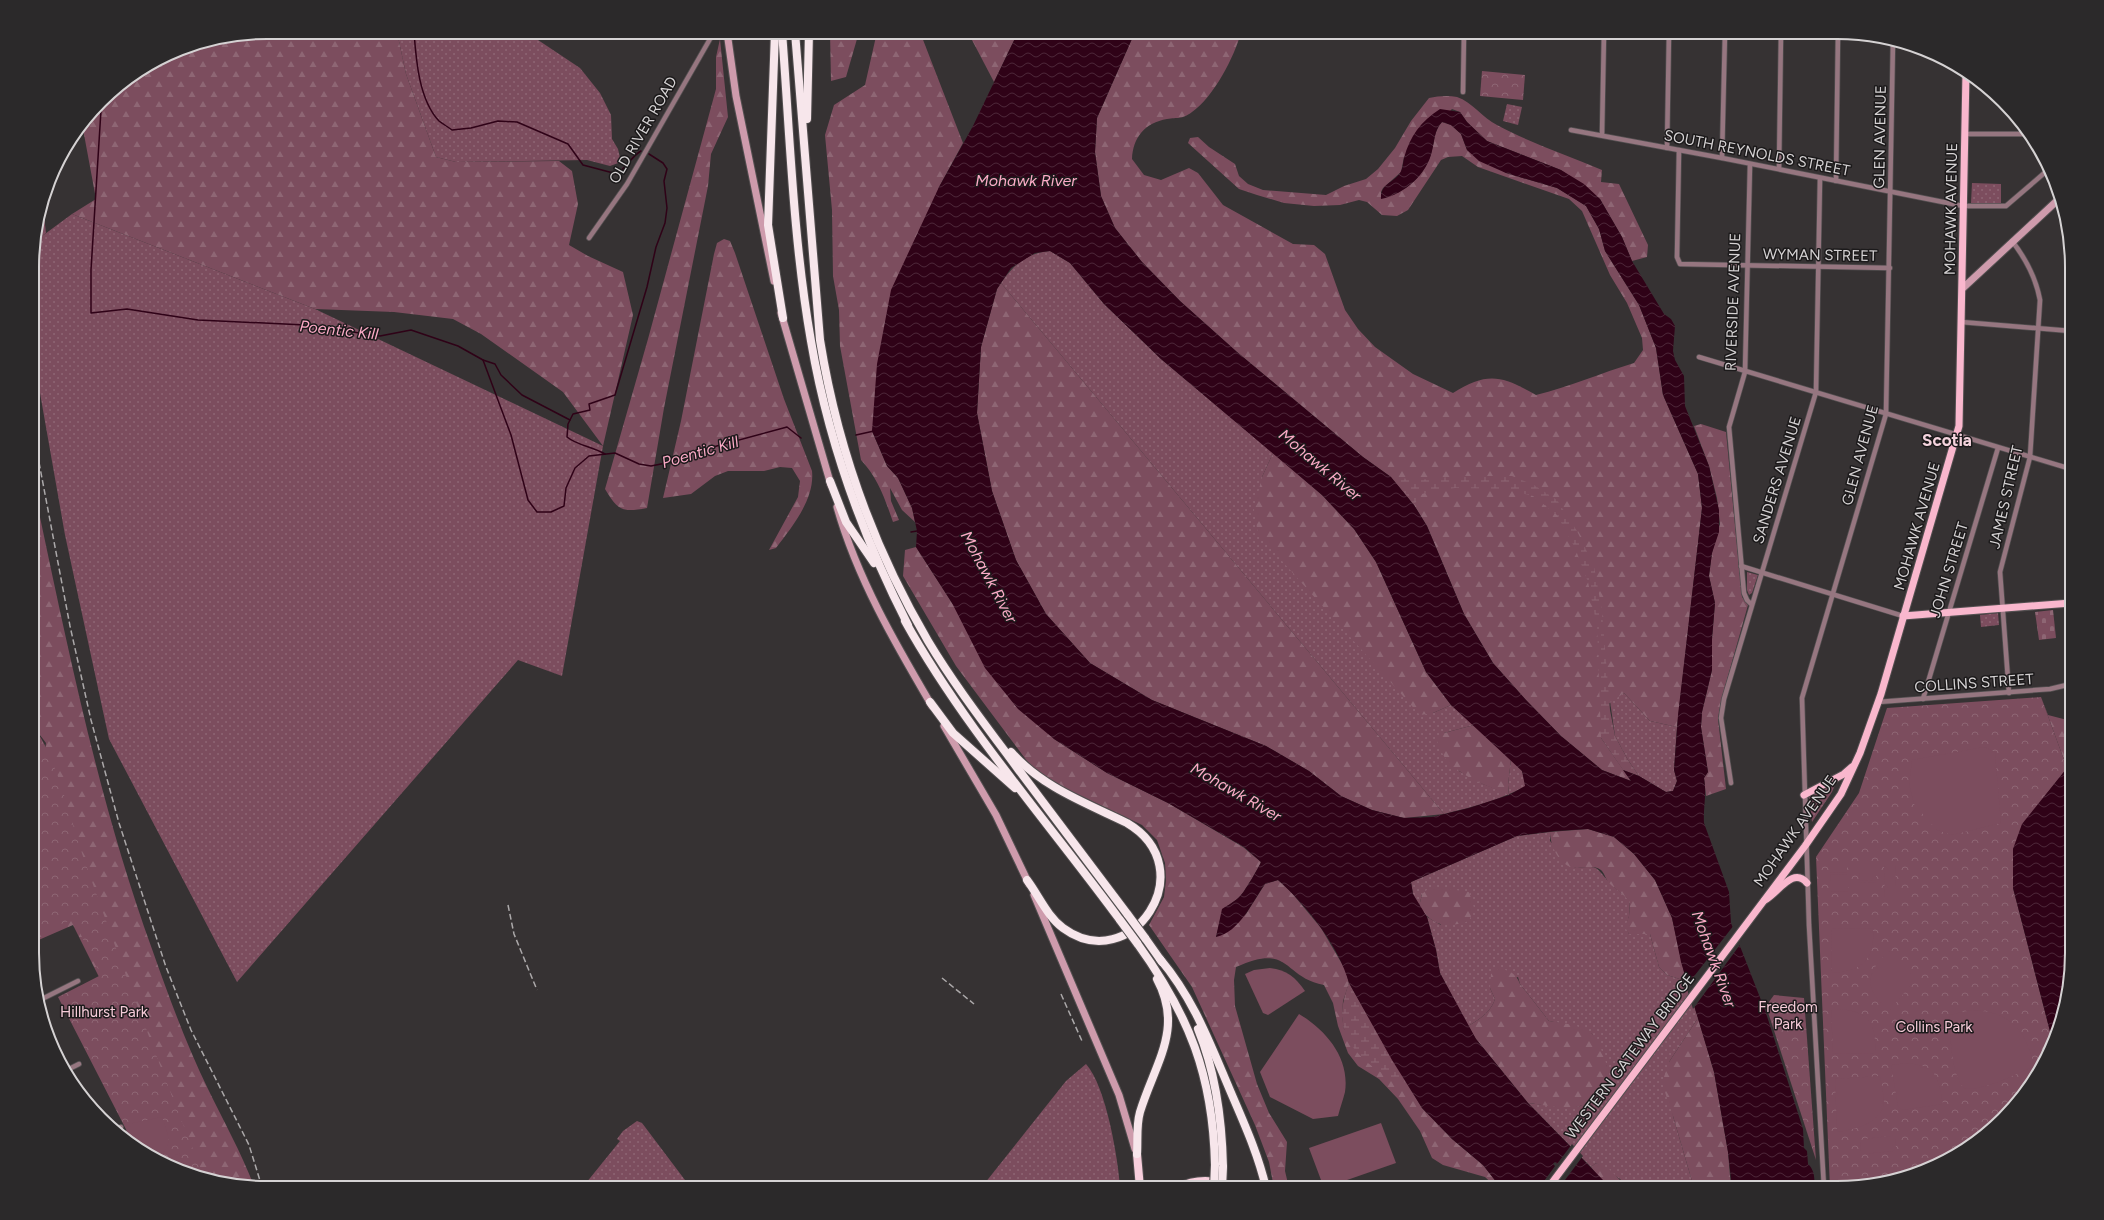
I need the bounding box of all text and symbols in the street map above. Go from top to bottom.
street label: OLD RIVER ROAD [605,73,681,187]
street label: GLEN AVENUE [1870,85,1890,189]
street label: SOUTH REYNOLDS STREET [1662,126,1852,180]
street label: MOHAWK AVENUE [1941,143,1961,275]
water label: Mohawk River [975,171,1077,190]
street label: RIVERSIDE AVENUE [1722,233,1744,371]
street label: WYMAN STREET [1763,245,1878,265]
water label: Poentic Kill [299,316,380,344]
street label: GLEN AVENUE [1838,403,1882,507]
street label: SANDERS AVENUE [1749,414,1805,546]
water label: Mohawk River [1275,425,1365,505]
district label: Scotia [1922,430,1972,450]
water label: Poentic Kill [659,432,741,472]
street label: JAMES STREET [1985,443,2027,550]
street label: MOHAWK AVENUE [1890,460,1944,592]
street label: JOHN STREET [1926,519,1972,620]
water label: Mohawk River [957,528,1021,627]
street label: COLLINS STREET [1914,670,2035,696]
water label: Mohawk River [1187,758,1285,826]
street label: MOHAWK AVENUE [1750,772,1840,890]
water label: Mohawk River [1688,908,1740,1010]
street label: WESTERN GATEWAY BRIDGE [1562,970,1698,1142]
park label: Freedom Park [1758,998,1818,1033]
park label: Hillhurst Park [60,1003,149,1021]
park label: Collins Park [1895,1018,1973,1036]

